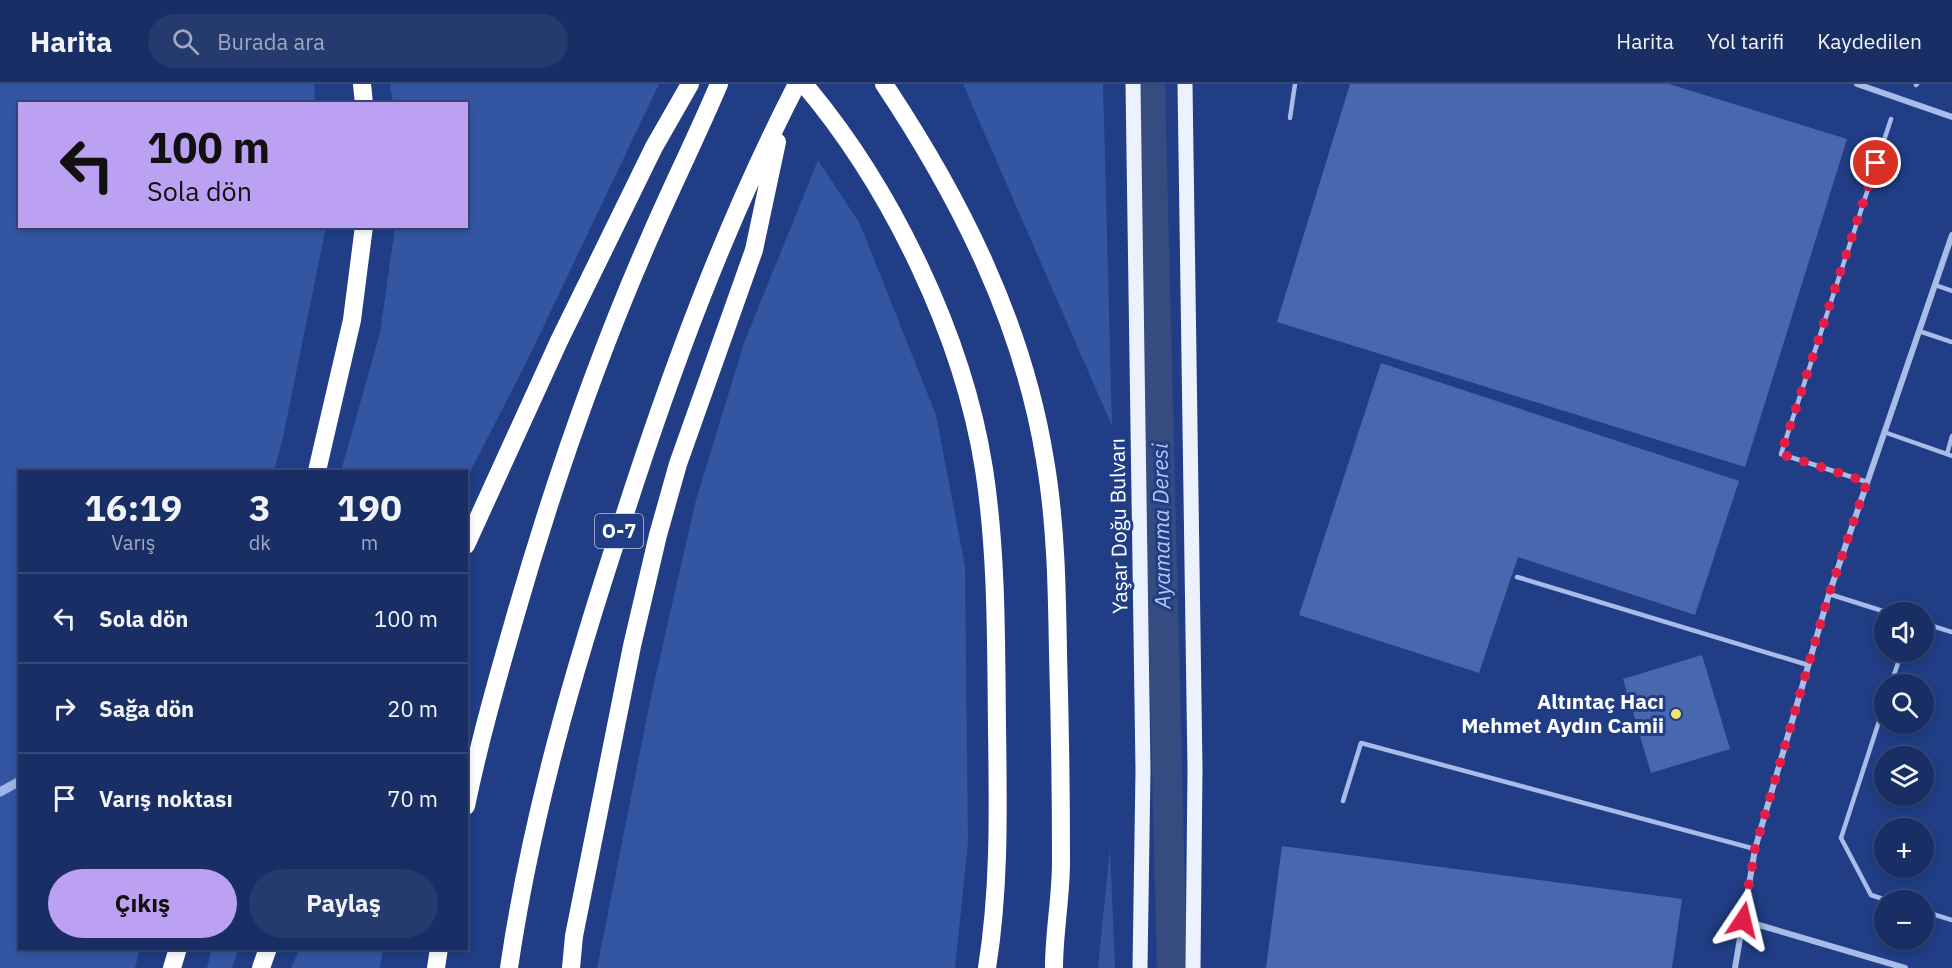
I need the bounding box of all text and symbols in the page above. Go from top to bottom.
search box [148,14,568,68]
text: Harita [30,23,112,60]
icon: search [169,25,202,58]
text: Burada ara [217,27,325,56]
text: Harita [1616,27,1674,55]
text: Yol tarifi [1707,27,1784,55]
text: Kaydedilen [1817,27,1922,55]
text: 100 m [147,120,270,175]
icon: left [48,126,126,204]
pin [1850,137,1901,188]
icon: arrive [1859,146,1892,179]
text: Sola dön [147,173,252,208]
street label: Yaşar Doğu Bulvarı [1102,438,1134,614]
water label: Ayamama Deresi [1145,443,1176,610]
text: 16:19 [84,484,182,531]
text: 3 [249,484,271,531]
text: 190 [337,484,402,531]
road number: O-7 [595,514,643,548]
text: Varış [111,529,156,556]
text: dk [249,529,271,556]
text: m [361,529,378,556]
icon: left [48,602,81,635]
map controls [1874,602,1934,950]
button: sound [1874,602,1934,662]
text: Sola dön [99,604,188,633]
text: 100 m [374,604,438,633]
button: search [1874,674,1934,734]
place label: Altıntaç Hacı Mehmet Aydın Camii [1461,687,1664,739]
icon: right [48,692,81,725]
text: Sağa dön [99,694,194,723]
text: 20 m [387,694,438,723]
marker: Altıntaç Hacı Mehmet Aydın Camii [1669,707,1683,721]
button: layers [1874,746,1934,806]
icon: arrive [48,782,81,815]
text: Varış noktası [99,784,233,813]
text: 70 m [387,784,438,813]
button: + [1874,818,1934,878]
button: Çıkış [48,869,237,938]
button: Paylaş [249,869,438,938]
position arrow [1711,888,1775,952]
button: − [1874,890,1934,950]

